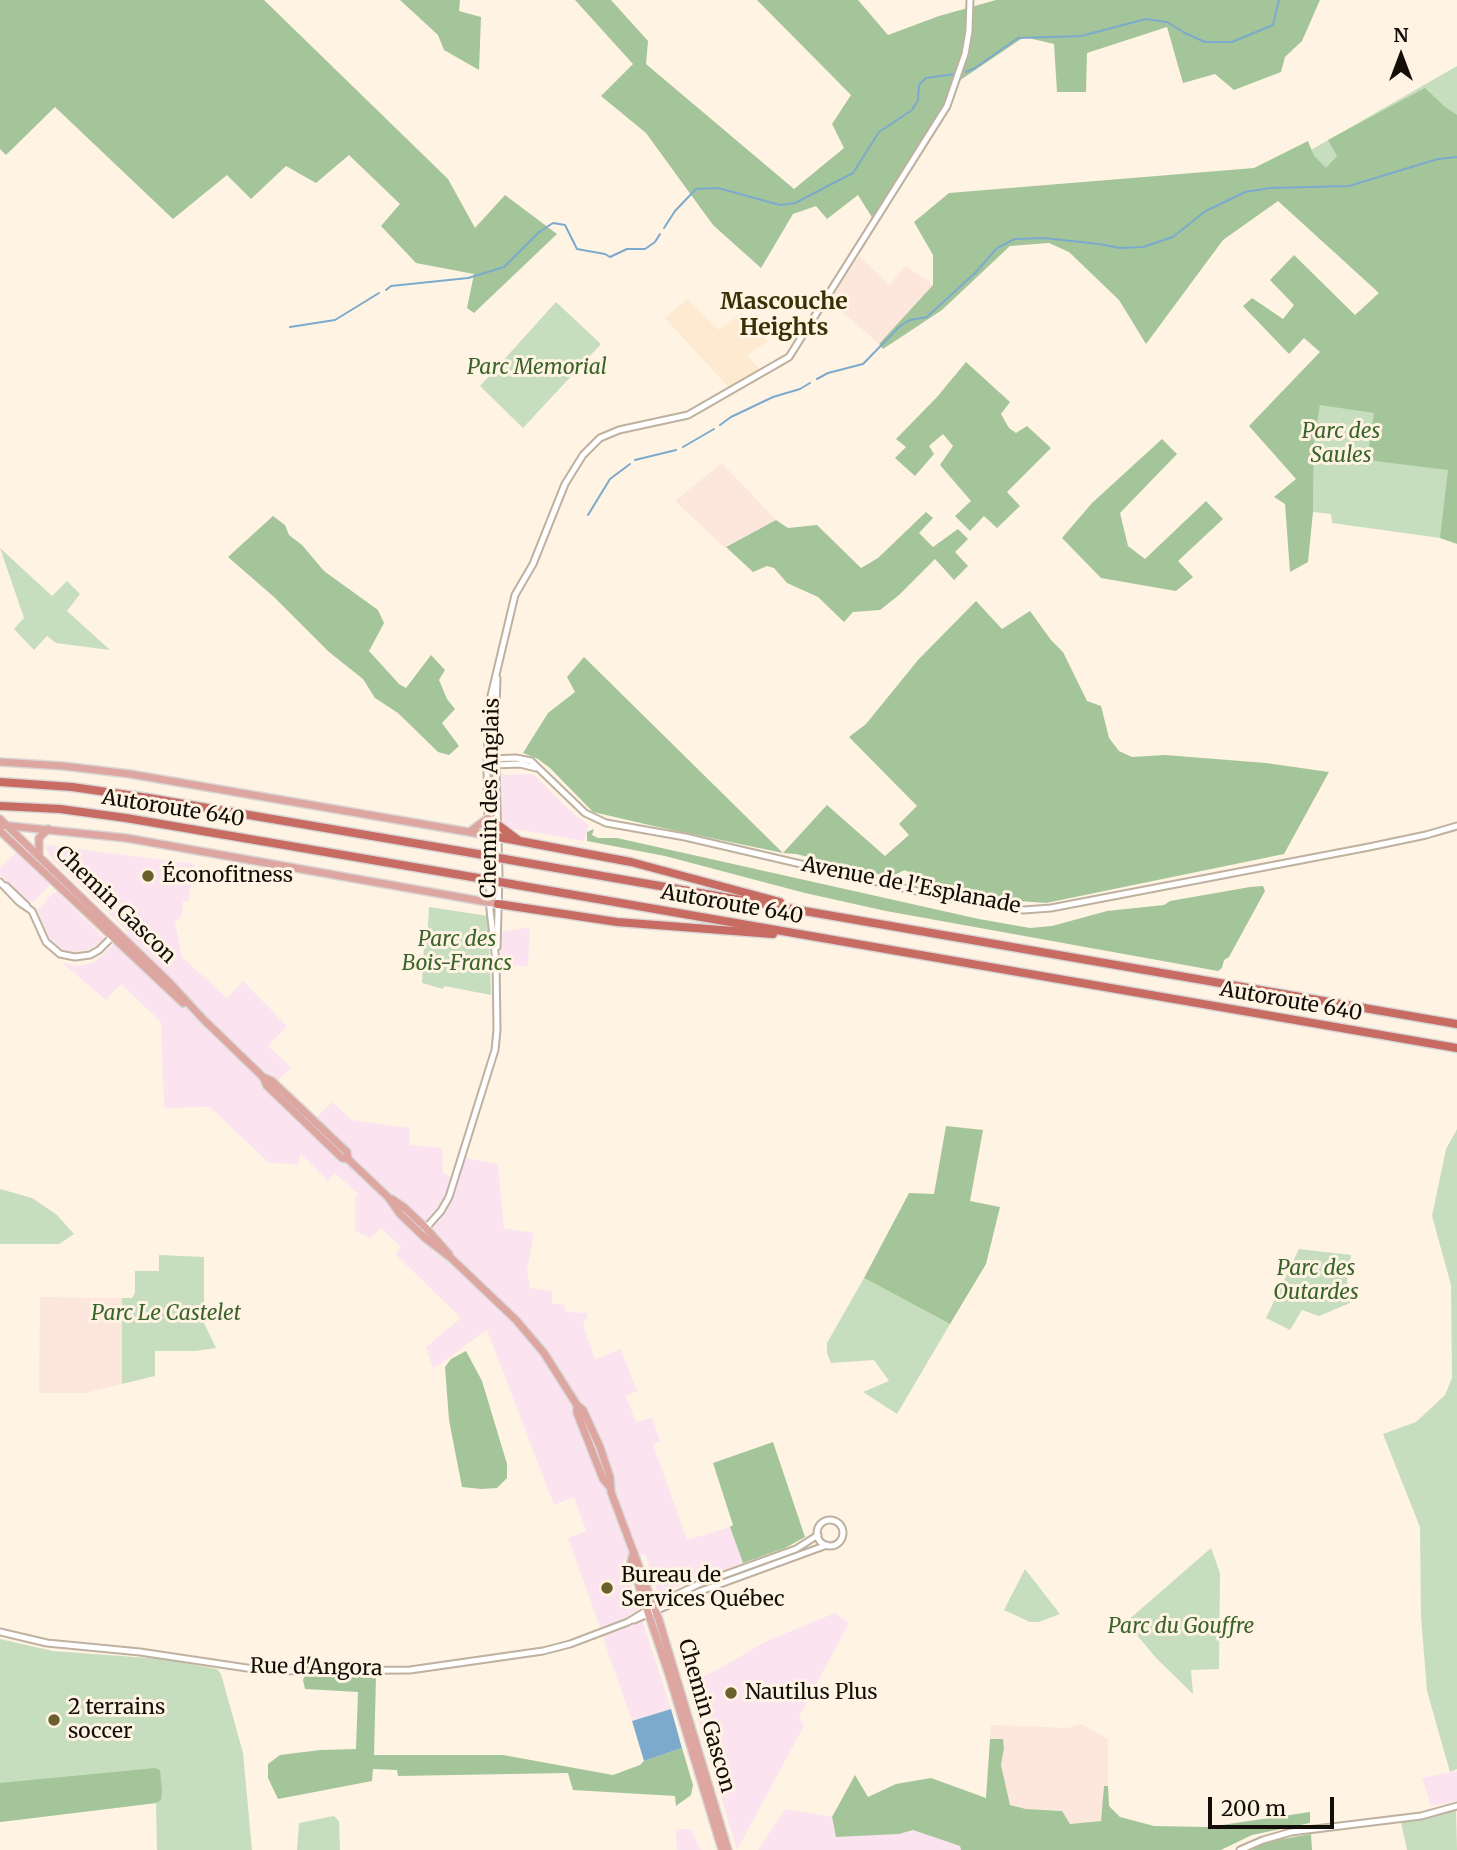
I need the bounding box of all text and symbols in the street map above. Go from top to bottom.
north arrow [1366,21,1436,91]
text: N [1393,23,1409,47]
district label: Mascouche Heights [720,288,848,342]
park label: Parc Memorial [467,355,607,381]
park label: Parc des Saules [1302,419,1380,469]
street label: Chemin des Anglais [477,698,505,898]
street label: Autoroute 640 [100,785,246,833]
street label: Chemin Gascon [49,841,181,969]
street label: Avenue de l'Esplanade [799,852,1023,920]
place label: Éconofitness [162,863,293,889]
marker: Éconofitness [140,868,156,884]
street label: Autoroute 640 [659,880,805,930]
park label: Parc des Bois-Francs [402,927,512,977]
street label: Autoroute 640 [1218,977,1364,1027]
park label: Parc des Outardes [1273,1256,1359,1306]
park label: Parc Le Castelet [91,1301,241,1327]
place label: Bureau de Services Québec [621,1563,785,1613]
marker: Bureau de Services Québec [599,1580,615,1596]
park label: Parc du Gouffre [1108,1614,1254,1640]
street label: Chemin Gascon [672,1636,740,1796]
street label: Rue d'Angora [250,1654,382,1682]
place label: Nautilus Plus [745,1680,878,1706]
marker: Nautilus Plus [723,1685,739,1701]
place label: 2 terrains soccer [68,1695,165,1745]
marker: 2 terrains soccer [46,1712,62,1728]
scale bar [1212,1784,1338,1828]
text: 200 m [1221,1795,1286,1822]

